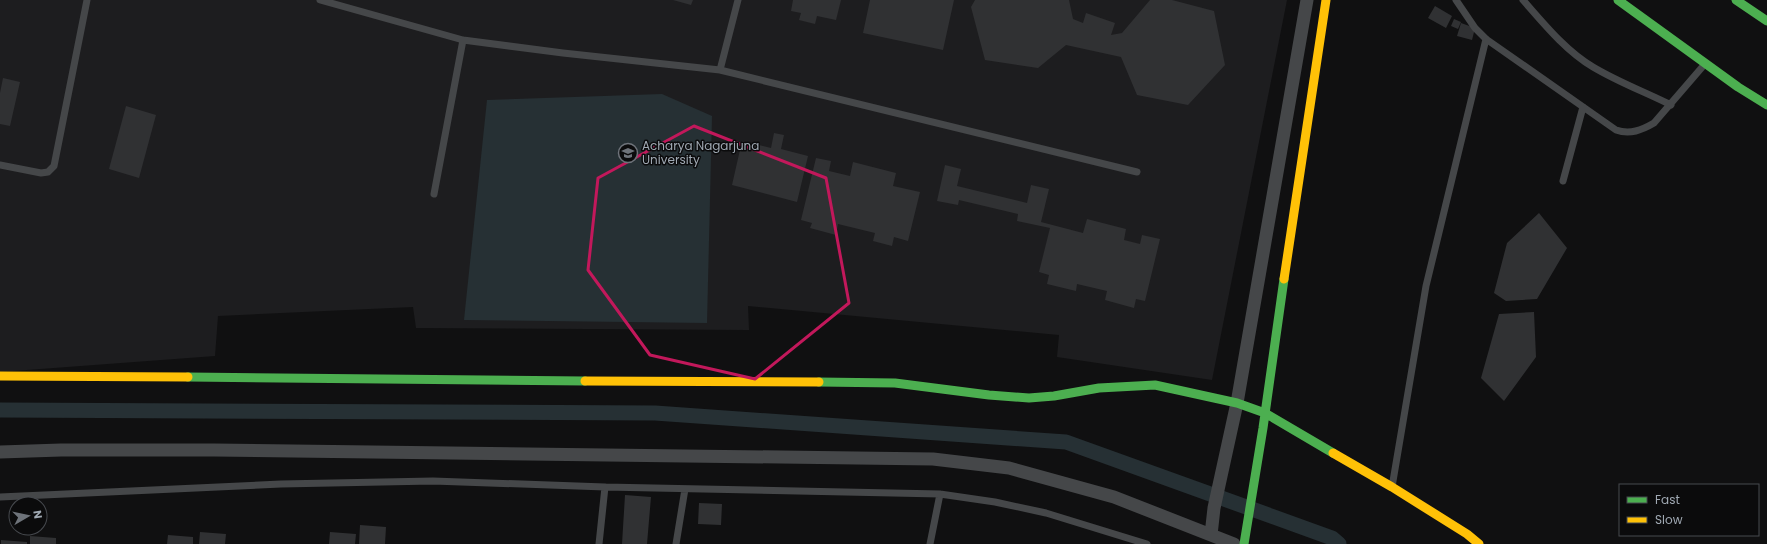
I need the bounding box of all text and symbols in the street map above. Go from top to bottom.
place label: Acharya Nagarjuna University [642,137,759,168]
school or university icon: Acharya Nagarjuna University [617,142,639,164]
legend [1619,484,1759,536]
text: Fast [1655,491,1680,508]
north arrow [8,496,48,536]
text: N [29,509,46,520]
text: Slow [1655,511,1683,528]

